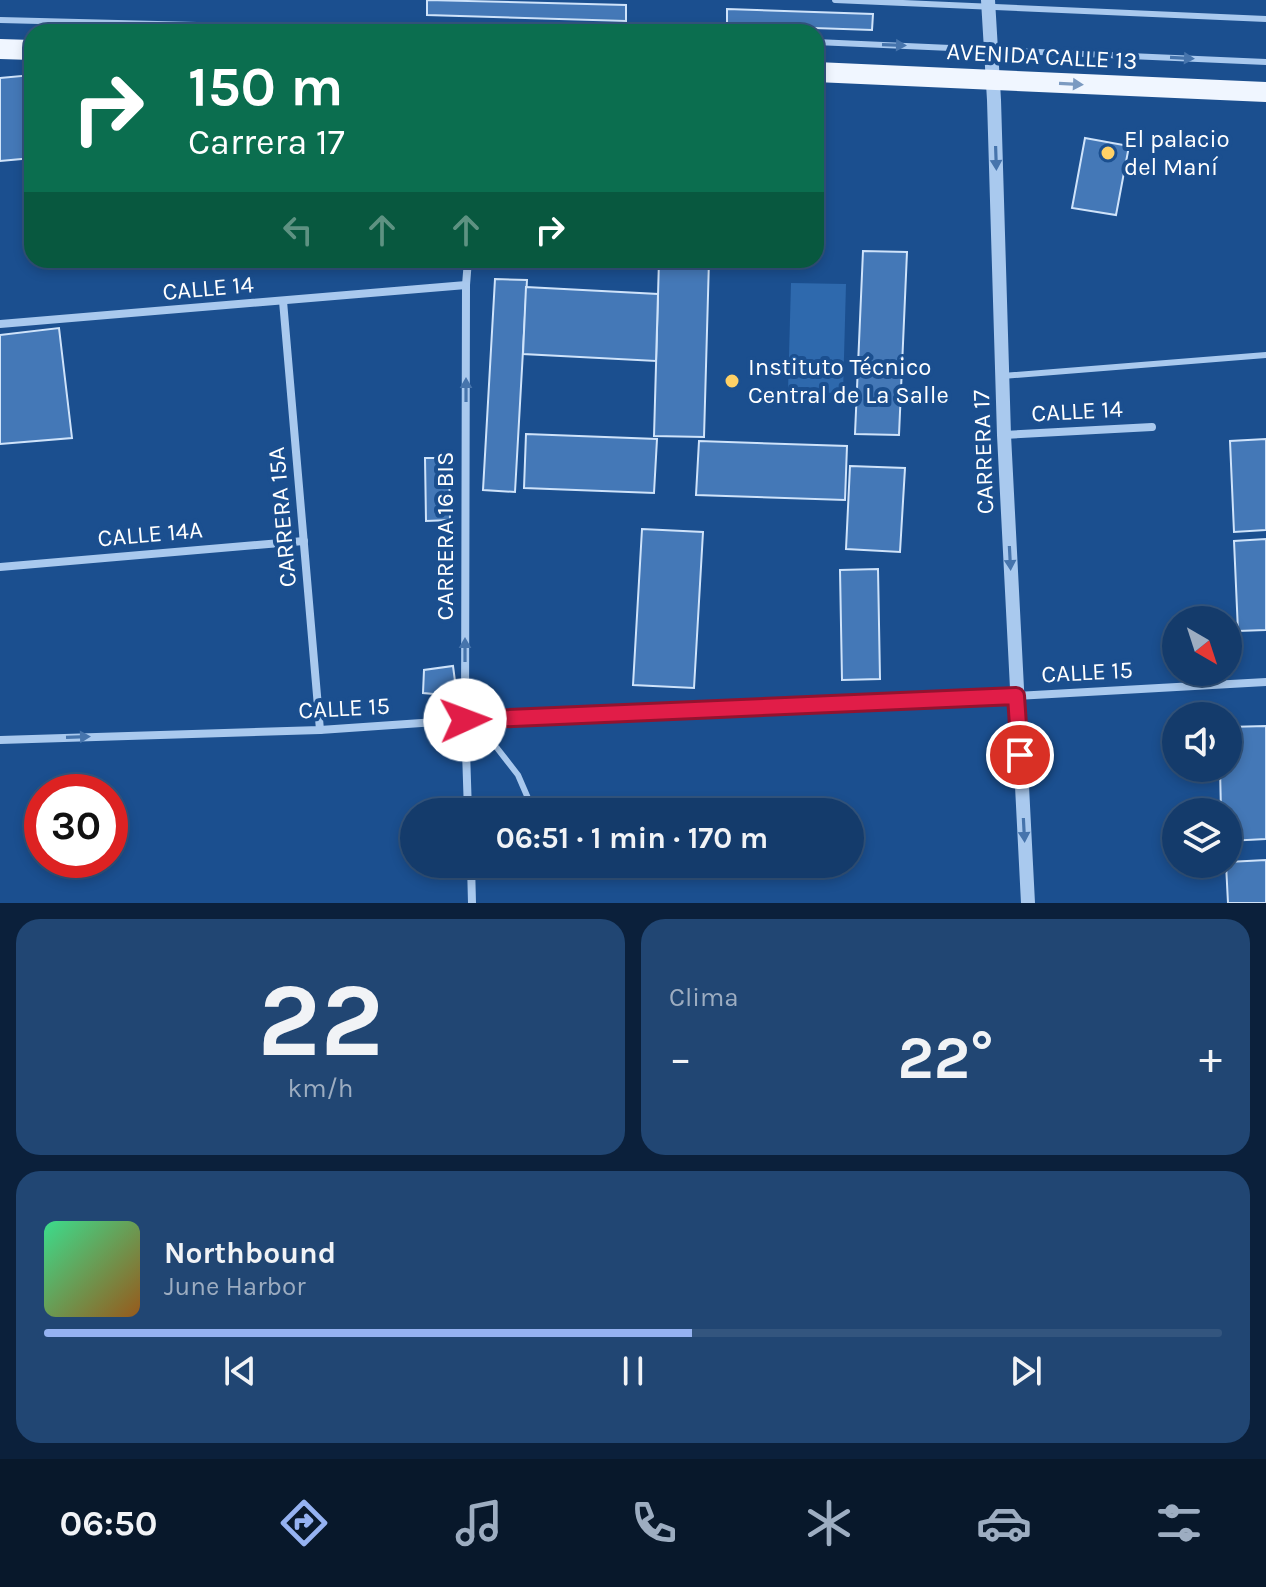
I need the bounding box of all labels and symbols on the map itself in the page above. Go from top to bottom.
street label: AVENIDA CALLE 13 [946,37,1138,75]
one-way arrow [882,39,907,52]
one-way arrow [1170,51,1195,64]
one-way arrow [1059,77,1084,90]
place label: El palacio del Maní [1124,125,1230,181]
marker: El palacio del Maní [1099,144,1117,162]
one-way arrow [989,146,1002,171]
street label: CALLE 14 [161,270,255,306]
place label: Instituto Técnico Central de La Salle [748,353,949,409]
marker: Instituto Técnico Central de La Salle [723,372,741,390]
one-way arrow [460,377,472,402]
street label: CARRERA 17 [967,389,999,515]
street label: CALLE 14 [1031,395,1123,427]
street label: CARRERA 15A [262,445,302,588]
street label: CARRERA 16 BIS [431,451,459,621]
street label: CALLE 14A [96,515,204,553]
one-way arrow [1003,546,1016,571]
north arrow [1162,606,1242,686]
one-way arrow [459,637,471,662]
street label: CALLE 15 [1041,656,1133,688]
position arrow [423,678,507,762]
street label: CALLE 15 [298,692,390,724]
pin [986,721,1054,789]
one-way arrow [66,731,91,744]
speed limit sign: 30 [24,774,128,878]
one-way arrow [1018,818,1031,843]

